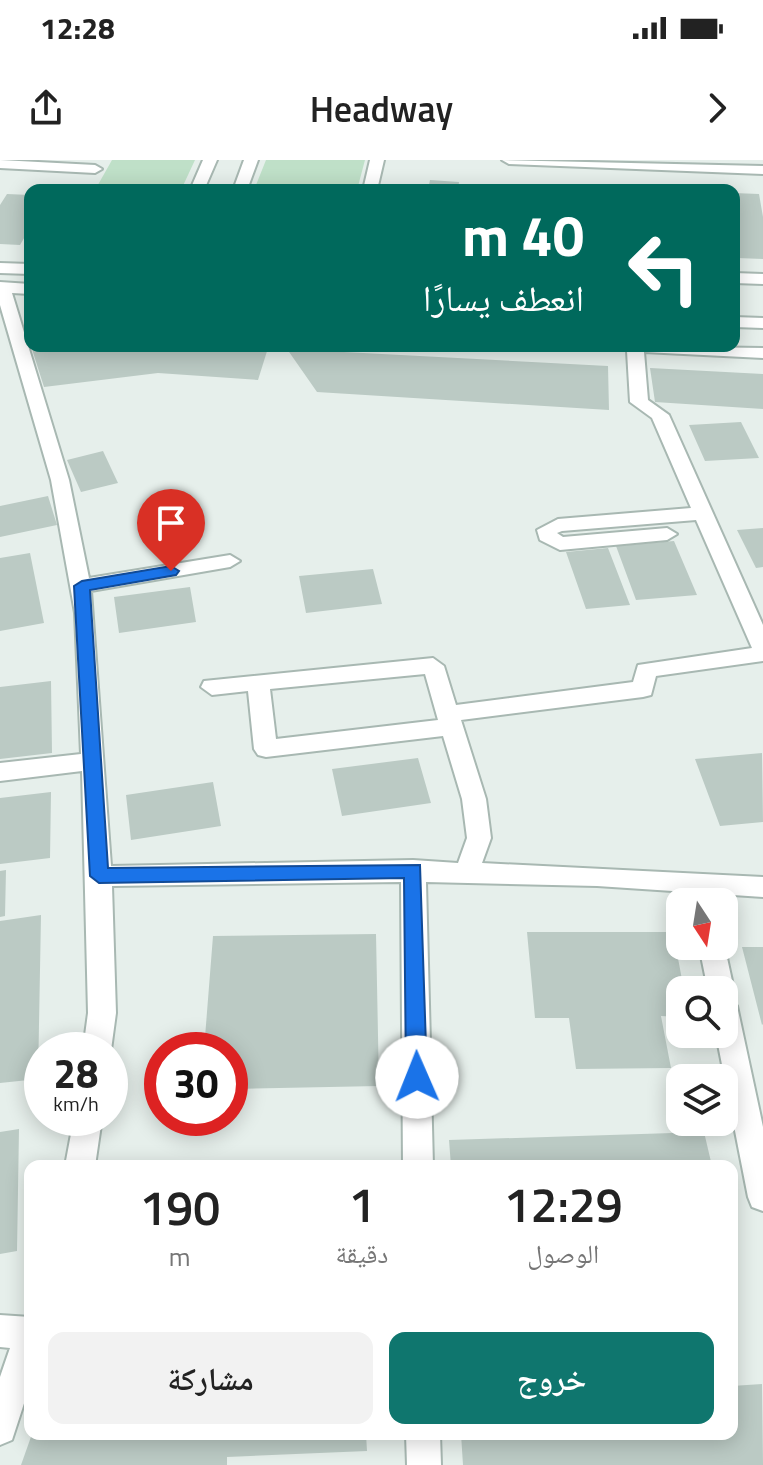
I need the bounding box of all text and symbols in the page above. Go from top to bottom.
text: 12:28 [40,5,115,51]
text: Headway [310,81,453,136]
icon: share [24,86,68,130]
icon: forward [695,86,739,130]
text: 40 m [462,193,584,278]
icon: left [612,216,716,320]
text: انعطف يسارًا [423,270,584,325]
pin [137,489,205,571]
icon: arrive [149,501,193,545]
north arrow [666,888,738,960]
map controls [666,888,738,1136]
button: search [666,976,738,1048]
speed limit sign: 30 [144,1032,248,1136]
position arrow [375,1035,459,1119]
text: 28 [54,1043,98,1104]
button: layers [666,1064,738,1136]
text: km/h [53,1088,99,1119]
text: 1 [348,1168,375,1241]
text: 12:29 [504,1168,623,1241]
text: 190 [139,1171,220,1244]
text: دقيقة [335,1234,388,1273]
text: الوصول [527,1234,599,1273]
text: m [169,1237,191,1276]
button: مشاركة [48,1332,373,1424]
button: خروج [389,1332,714,1424]

